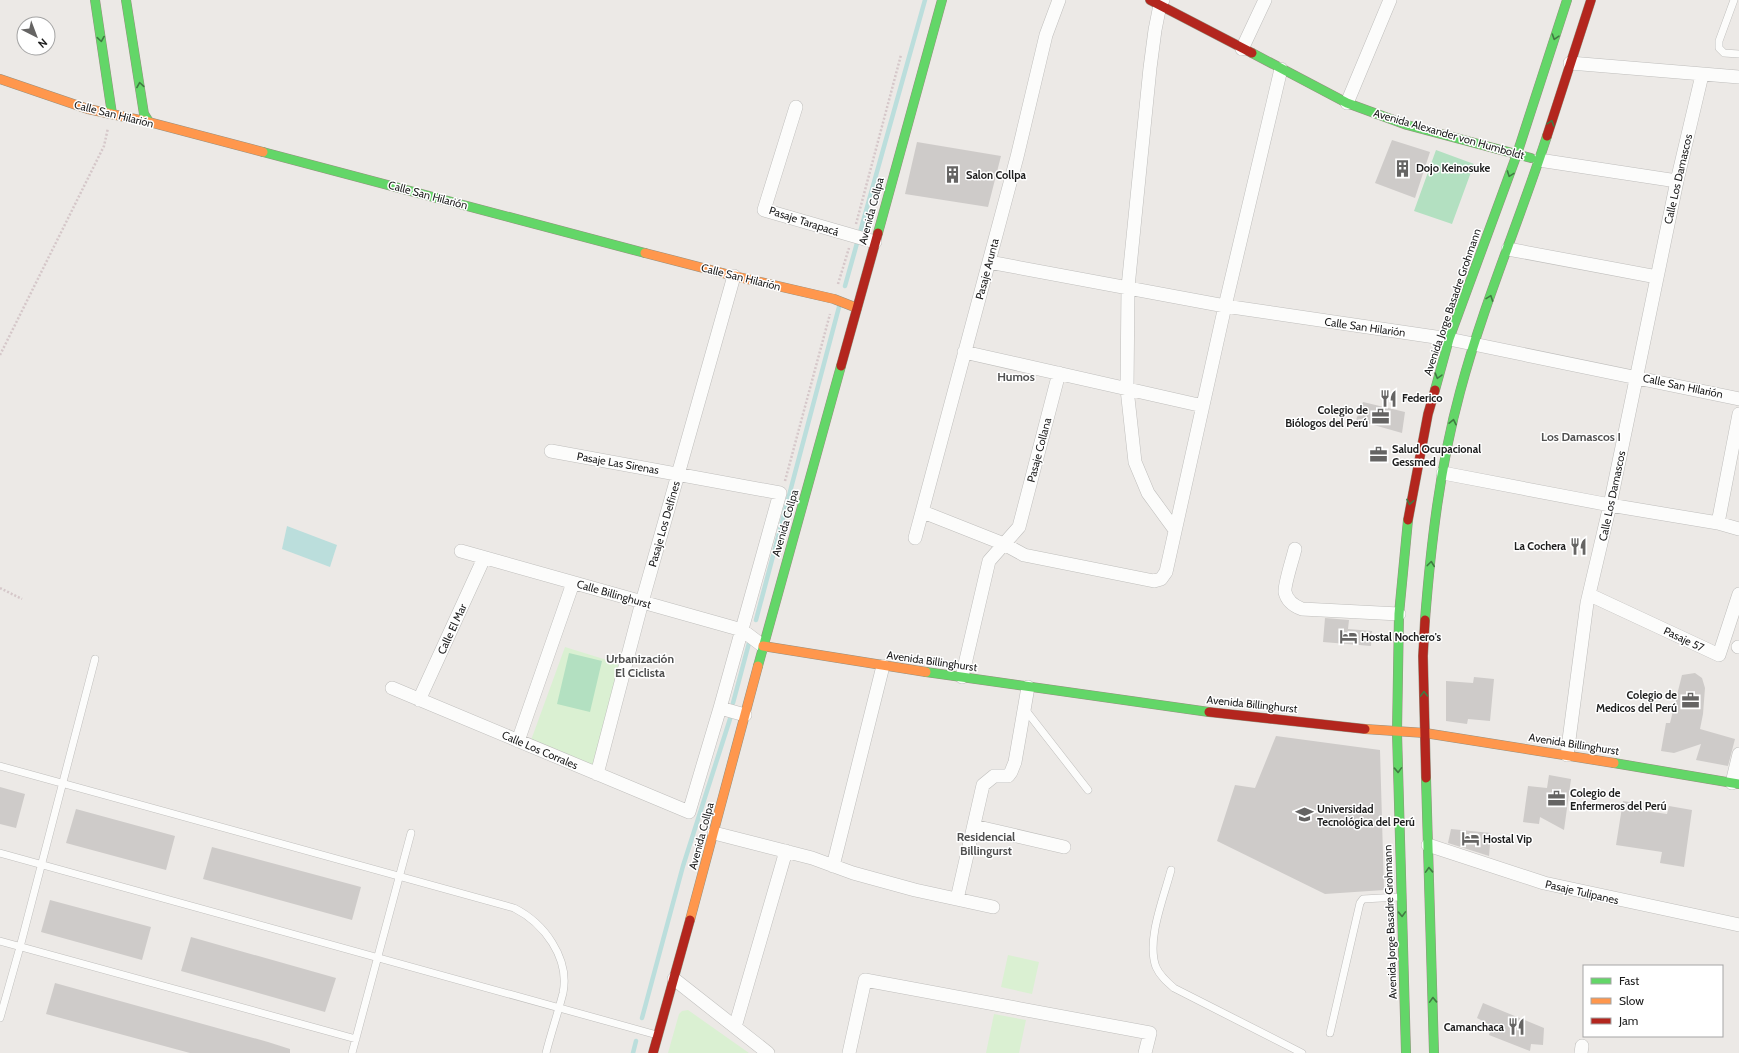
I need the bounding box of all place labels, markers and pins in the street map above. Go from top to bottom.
building icon: Dojo Keinosuke [1393,158,1413,178]
place label: Dojo Keinosuke [1416,161,1490,175]
building icon: Salon Collpa [943,165,963,185]
place label: Salon Collpa [966,168,1026,182]
restaurant icon: Federico [1379,388,1399,408]
place label: Federico [1402,391,1443,405]
place label: Colegio de Biólogos del Perú [1285,403,1368,430]
office icon: Colegio de Biólogos del Perú [1371,406,1391,426]
place label: Salud Ocupacional Gessmed [1392,442,1481,469]
office icon: Salud Ocupacional Gessmed [1369,445,1389,465]
restaurant icon: La Cochera [1569,536,1589,556]
place label: La Cochera [1514,539,1567,553]
hotel icon: Hostal Nochero's [1338,627,1358,647]
place label: Hostal Nochero's [1361,630,1442,644]
place label: Colegio de Medicos del Perú [1596,688,1677,715]
office icon: Colegio de Medicos del Perú [1680,691,1700,711]
place label: Colegio de Enfermeros del Perú [1570,786,1666,813]
office icon: Colegio de Enfermeros del Perú [1547,789,1567,809]
place label: Universidad Tecnológica del Perú [1317,802,1415,829]
school or university icon: Universidad Tecnológica del Perú [1294,805,1314,825]
hotel icon: Hostal Vip [1460,829,1480,849]
place label: Hostal Vip [1483,832,1532,846]
restaurant icon: Camanchaca [1507,1017,1527,1037]
place label: Camanchaca [1444,1020,1505,1034]

